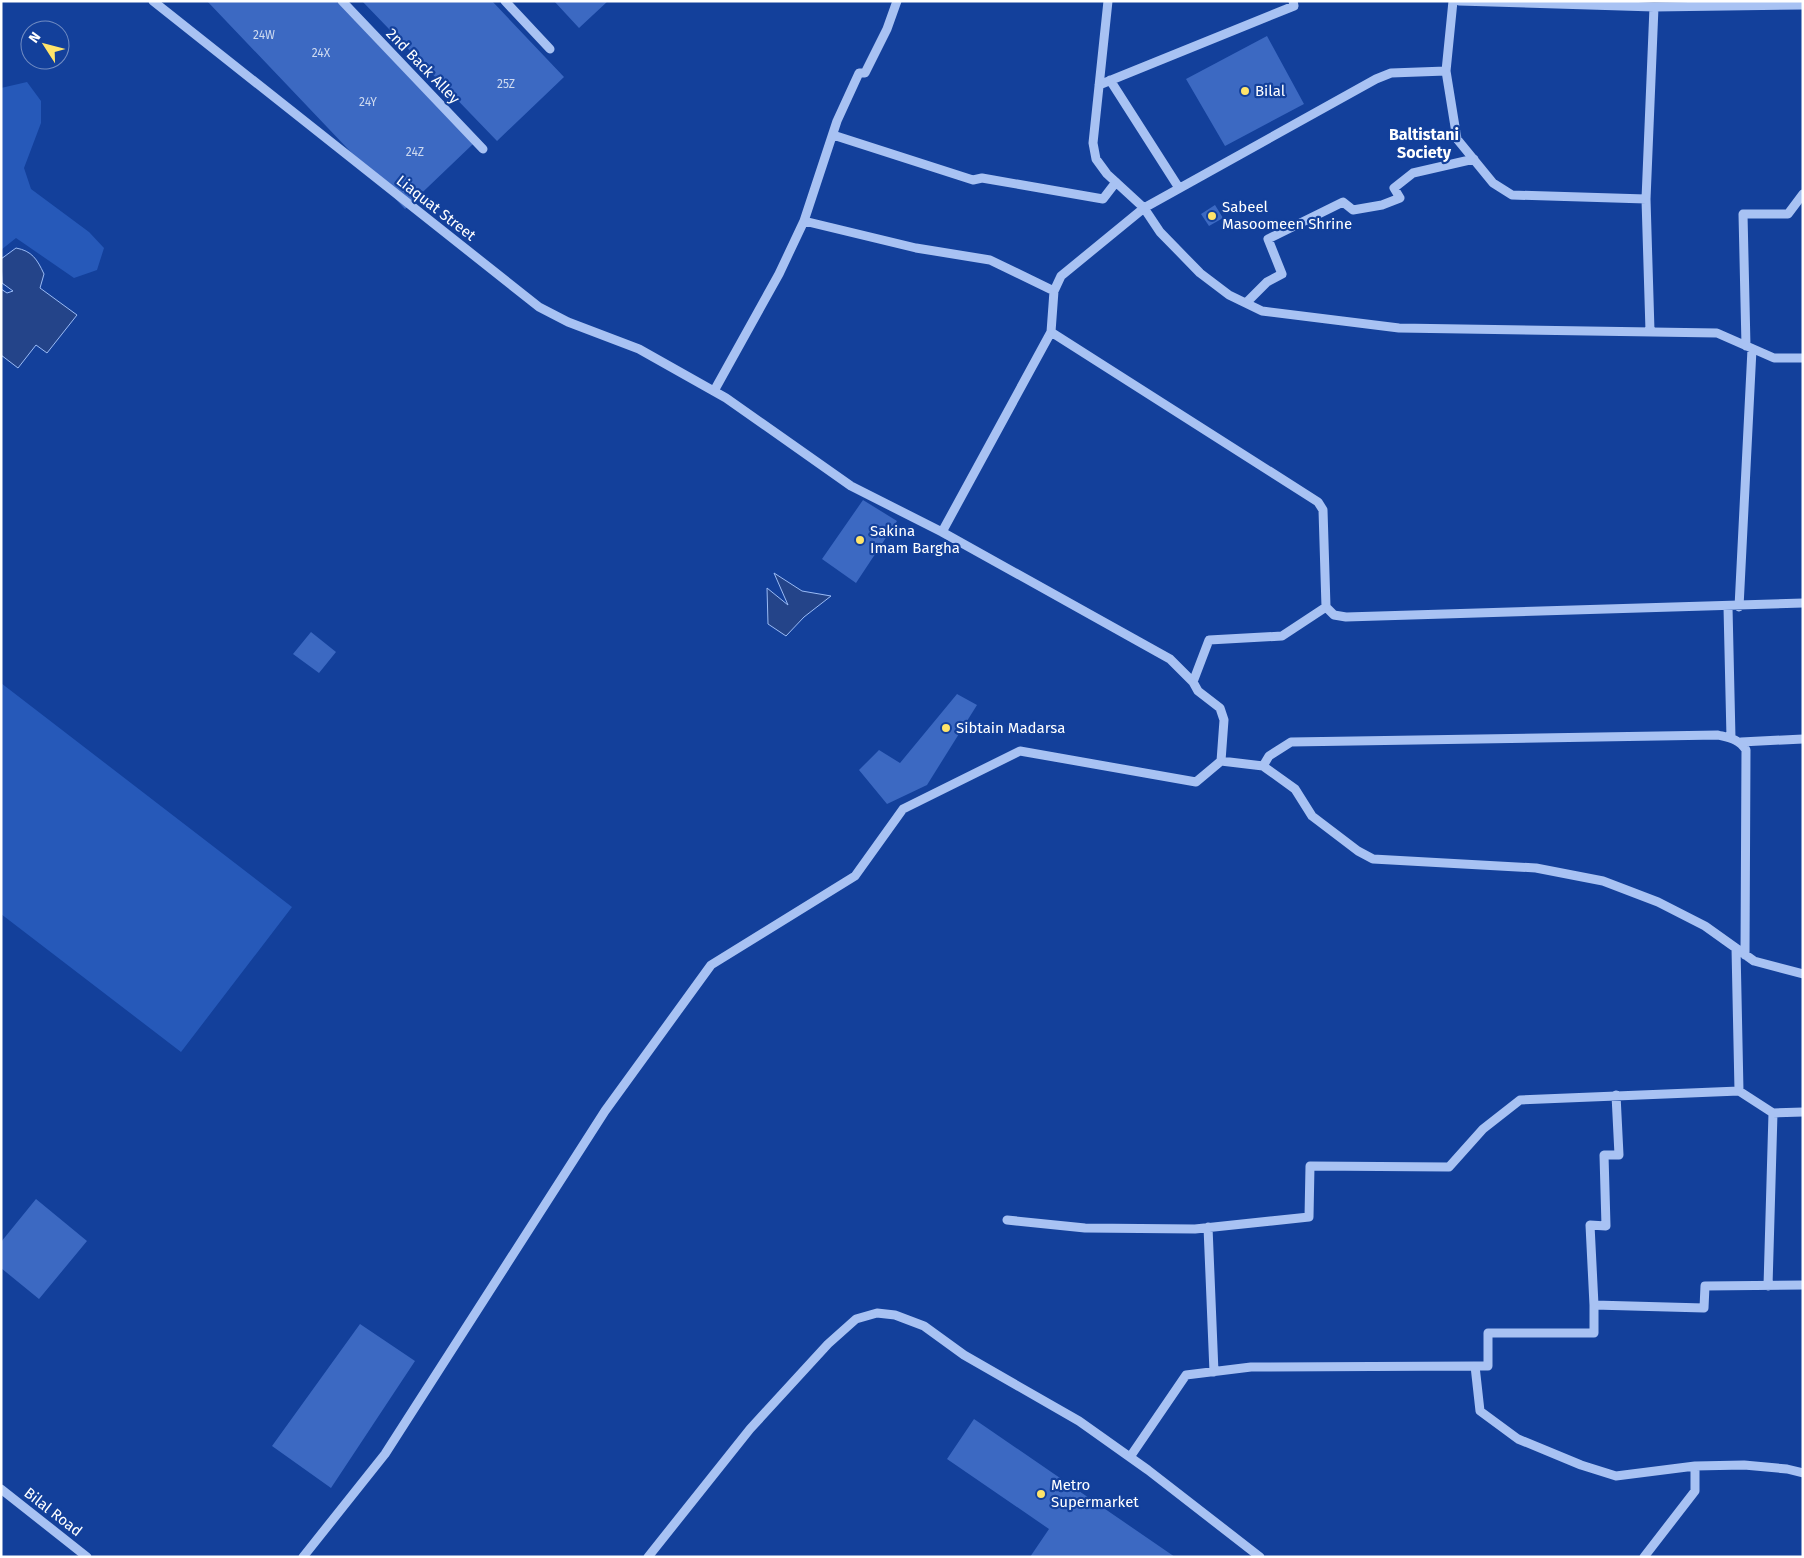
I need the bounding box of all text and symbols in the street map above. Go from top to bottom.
north arrow [20,20,70,70]
street label: 2nd Back Alley [382,24,464,108]
house number: 24W [253,28,275,42]
text: N [25,29,44,46]
house number: 24X [312,46,331,60]
house number: 25Z [497,77,515,91]
place label: Bilal [1255,82,1286,100]
marker: Bilal [1239,85,1251,97]
house number: 24Y [359,95,377,109]
district label: Baltistani Society [1389,125,1459,162]
house number: 24Z [406,145,424,159]
street label: Liaquat Street [393,171,480,245]
place label: Sabeel Masoomeen Shrine [1222,198,1352,233]
marker: Sabeel Masoomeen Shrine [1206,210,1218,222]
place label: Sakina Imam Bargha [870,522,960,557]
marker: Sakina Imam Bargha [854,534,866,546]
place label: Sibtain Madarsa [956,719,1065,737]
marker: Sibtain Madarsa [940,722,952,734]
place label: Metro Supermarket [1051,1476,1139,1511]
street label: Bilal Road [20,1484,86,1540]
marker: Metro Supermarket [1035,1488,1047,1500]

